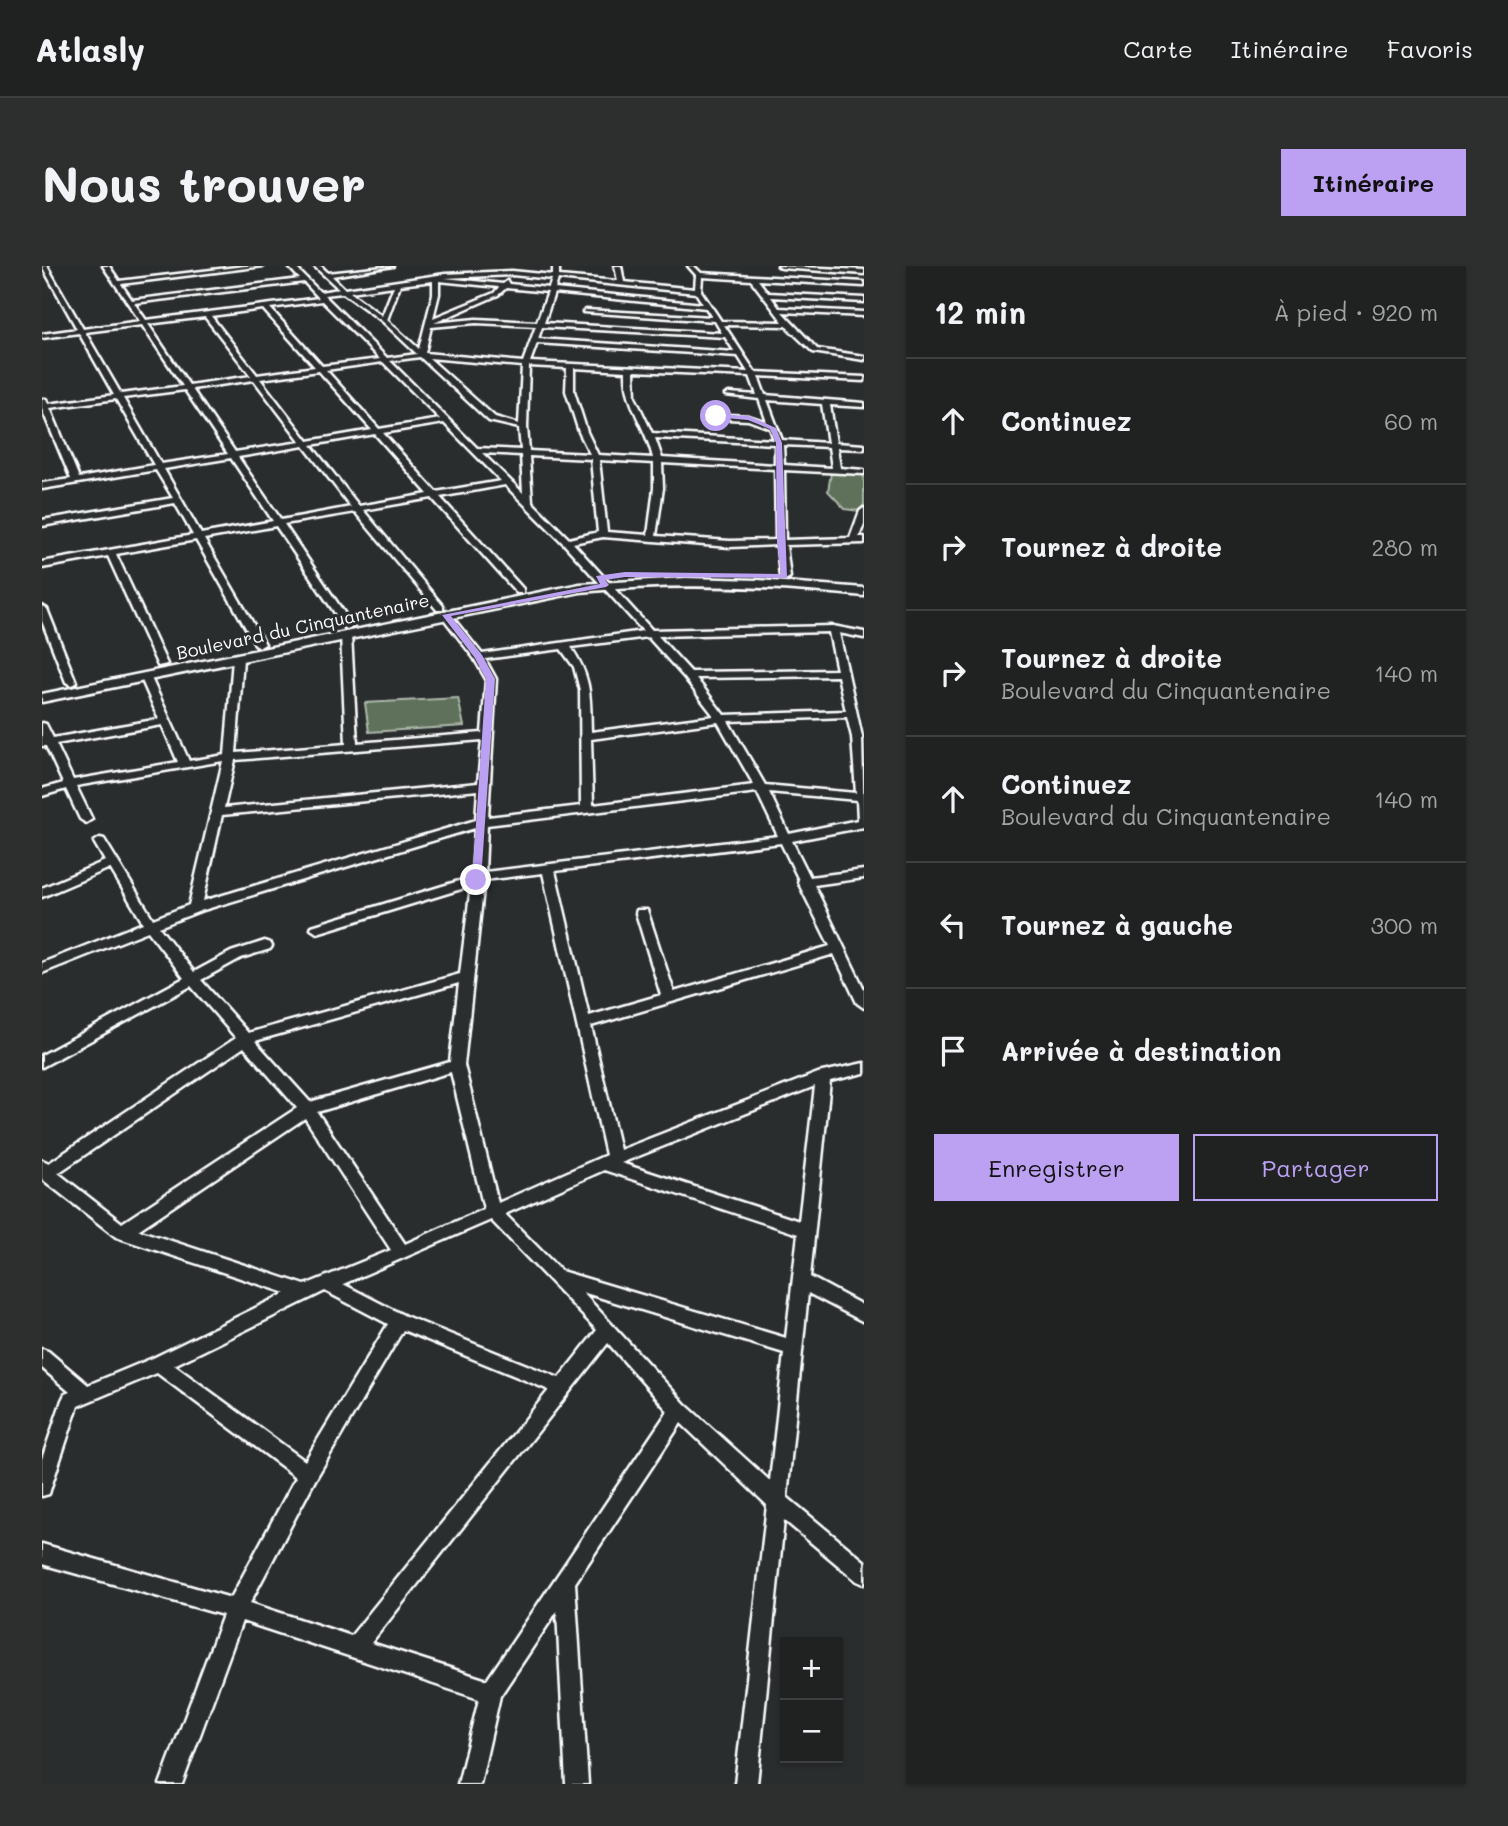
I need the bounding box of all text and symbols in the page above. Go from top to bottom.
text: Atlasly [35,27,145,70]
text: Carte [1123,33,1193,64]
text: Itinéraire [1231,33,1349,64]
text: Favoris [1387,33,1473,64]
button: Itinéraire [1281,149,1466,216]
text: Nous trouver [42,151,366,214]
text: 12 min [934,292,1026,332]
text: À pied · 920 m [1274,297,1438,327]
route start [700,400,731,431]
icon: ahead [934,402,972,440]
text: Continuez [1001,404,1131,438]
text: 60 m [1384,406,1438,436]
icon: right [934,528,972,566]
text: Tournez à droite [1001,530,1222,564]
text: 280 m [1371,532,1438,562]
street label: Boulevard du Cinquantenaire [174,587,432,665]
text: Tournez à droite [1001,641,1222,675]
icon: right [934,654,972,692]
text: 140 m [1374,658,1438,688]
text: Boulevard du Cinquantenaire [1001,675,1331,705]
text: Continuez [1001,767,1131,801]
icon: ahead [934,780,972,818]
text: 140 m [1374,784,1438,814]
text: Boulevard du Cinquantenaire [1001,801,1331,831]
route end [460,864,491,895]
icon: left [934,906,972,944]
text: Tournez à gauche [1001,908,1233,942]
text: 300 m [1370,910,1438,940]
icon: arrive [934,1032,972,1070]
text: Arrivée à destination [1001,1034,1281,1068]
button: Enregistrer [934,1134,1179,1201]
button: Partager [1193,1134,1438,1201]
map controls [780,1637,843,1763]
button: + [780,1637,843,1700]
button: − [780,1700,843,1763]

